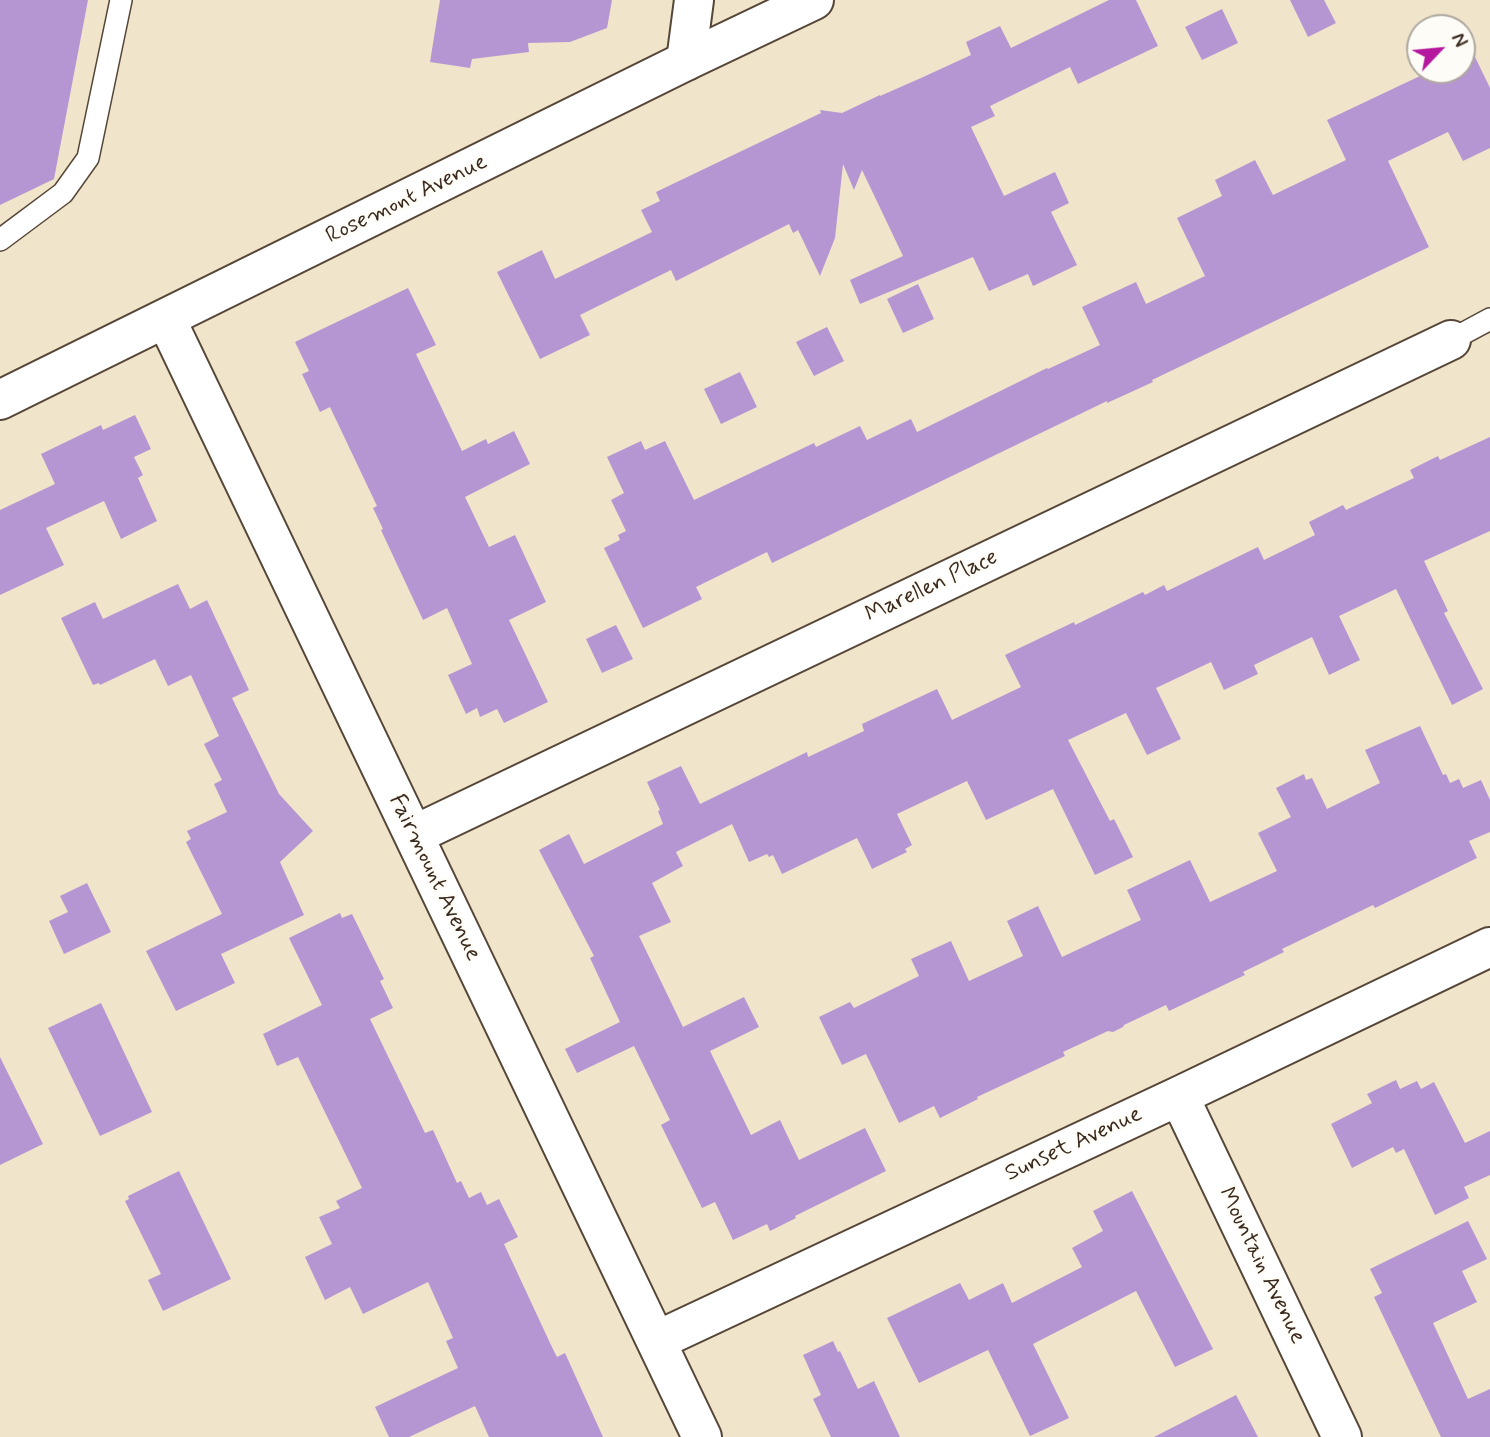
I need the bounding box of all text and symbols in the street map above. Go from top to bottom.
north arrow [1406,14,1476,84]
text: N [1445,29,1473,52]
street label: Rosemont Avenue [322,149,492,251]
street label: Marellen Place [861,544,1003,630]
street label: Fairmount Avenue [382,790,486,966]
street label: Sunset Avenue [1001,1101,1147,1189]
street label: Mountain Avenue [1211,1183,1311,1349]

